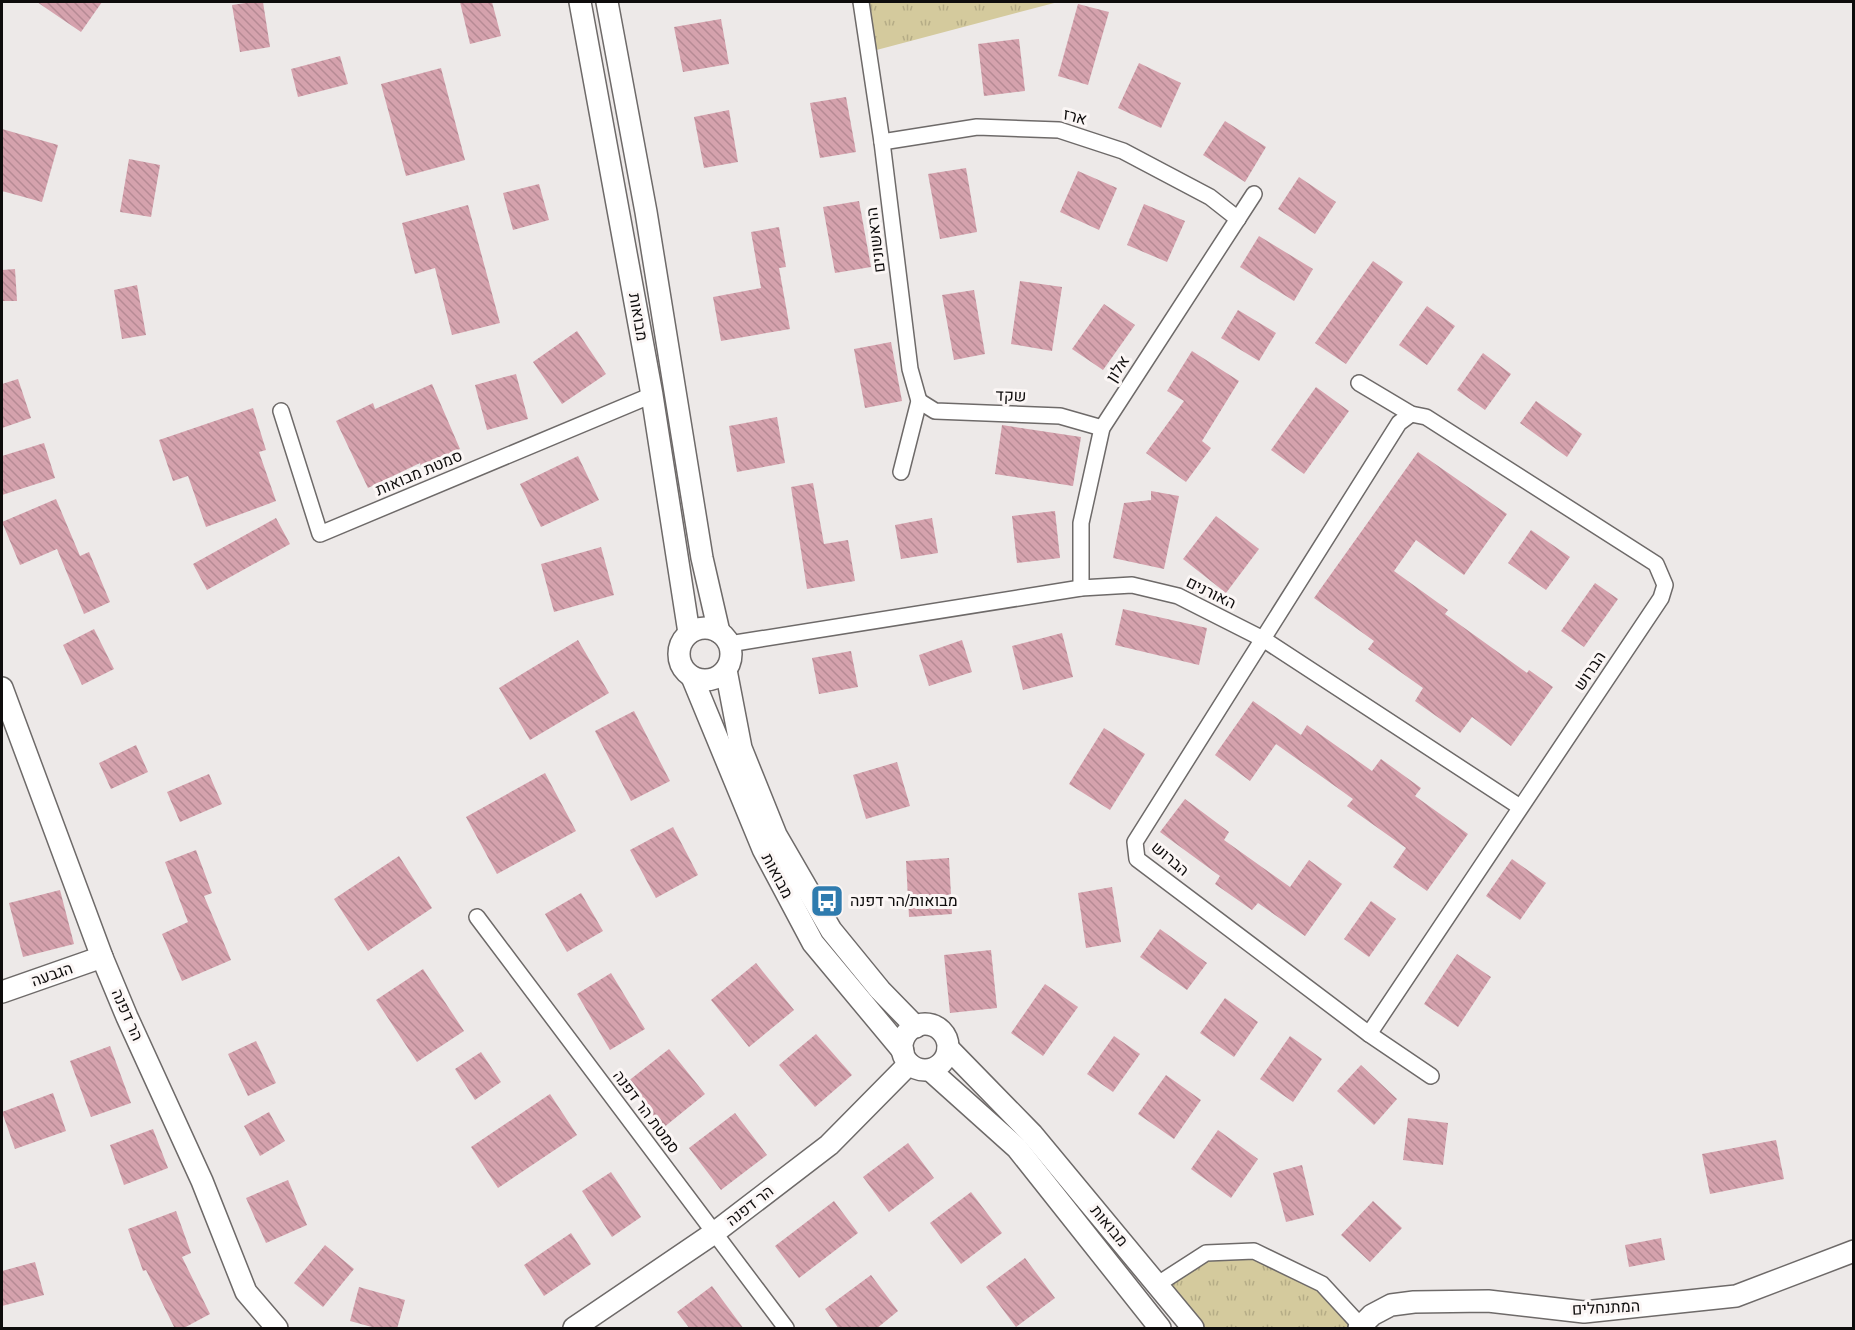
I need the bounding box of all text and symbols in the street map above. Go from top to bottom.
street label: ארז [1061,103,1089,131]
street label: הראשונים [861,206,891,274]
street label: מבואות [623,291,653,343]
street label: אלון [1101,351,1135,387]
street label: שקד [995,384,1027,408]
street label: סמטת מבואות [372,445,466,501]
street label: האורנים [1182,571,1240,615]
street label: הברוש [1569,647,1611,695]
street label: הברוש [1146,837,1194,881]
street label: מבואות [756,850,798,902]
bus stop icon: מבואות/הר דפנה [809,883,845,919]
place label: מבואות/הר דפנה [850,890,958,912]
street label: הגבעה [28,958,76,992]
street label: הר דפנה [106,985,148,1045]
street label: סמטת הר דפנה [607,1066,685,1158]
street label: הר דפנה [722,1180,778,1232]
street label: מבואות [1085,1200,1133,1252]
street label: המתנחלים [1571,1295,1641,1321]

